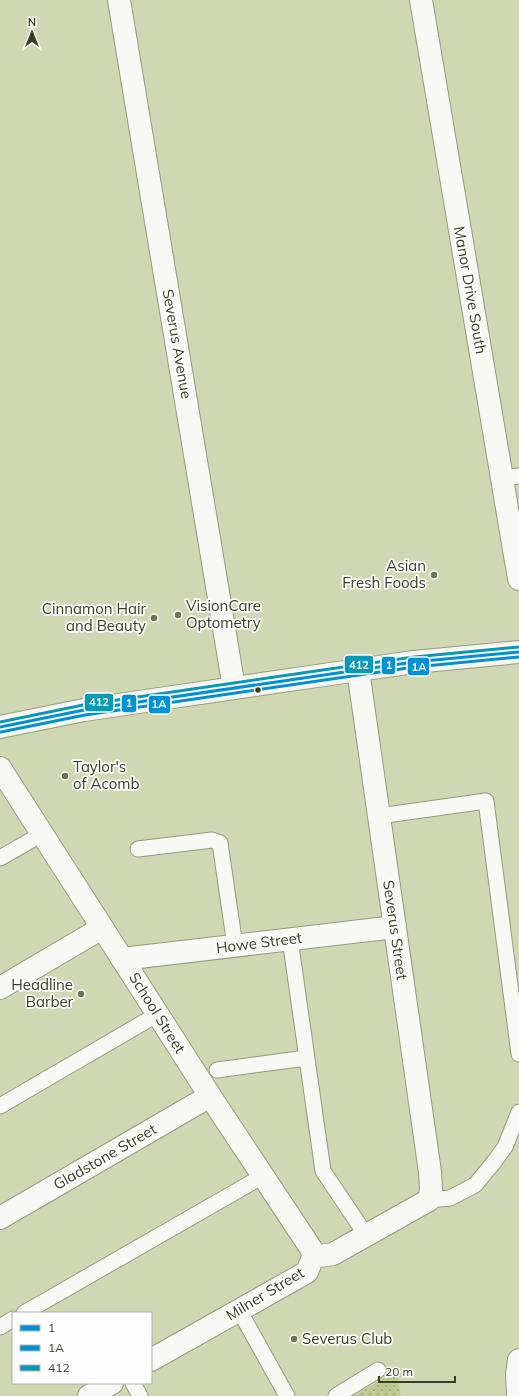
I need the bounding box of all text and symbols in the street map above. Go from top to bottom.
north arrow [12,12,52,52]
text: N [28,15,36,29]
street label: Manor Drive South [450,225,491,355]
street label: Severus Avenue [158,288,196,400]
place label: Asian Fresh Foods [342,556,426,592]
marker: Asian Fresh Foods [429,570,439,580]
place label: VisionCare Optometry [186,596,261,632]
place label: Cinnamon Hair and Beauty [42,599,147,635]
marker: VisionCare Optometry [173,610,183,620]
marker: Cinnamon Hair and Beauty [149,613,159,623]
line badge: 412 [344,655,374,674]
line badge: 1 [381,656,396,675]
line badge: 1A [407,657,430,676]
text: 412 [349,658,369,672]
text: 1 [386,658,393,672]
text: 1A [412,660,427,674]
unlabelled marker [253,685,263,695]
line badge: 412 [84,693,114,712]
line badge: 1 [121,694,137,713]
text: 412 [89,695,109,709]
line badge: 1A [148,695,171,714]
text: 1 [126,696,133,710]
text: 1A [152,697,167,711]
place label: Taylor's of Acomb [73,757,139,793]
marker: Taylor's of Acomb [60,771,70,781]
street label: Severus Street [379,879,412,981]
street label: Howe Street [215,928,303,957]
street label: School Street [125,969,190,1057]
place label: Headline Barber [11,975,74,1011]
marker: Headline Barber [76,989,86,999]
street label: Gladstone Street [50,1119,160,1194]
street label: Milner Street [222,1263,307,1324]
legend [12,1312,152,1384]
text: 1 [48,1320,55,1335]
place label: Severus Club [302,1329,392,1348]
marker: Severus Club [289,1334,299,1344]
text: 1A [48,1340,64,1355]
scale bar [379,1358,455,1384]
text: 412 [48,1360,70,1375]
text: 20 m [385,1364,413,1379]

